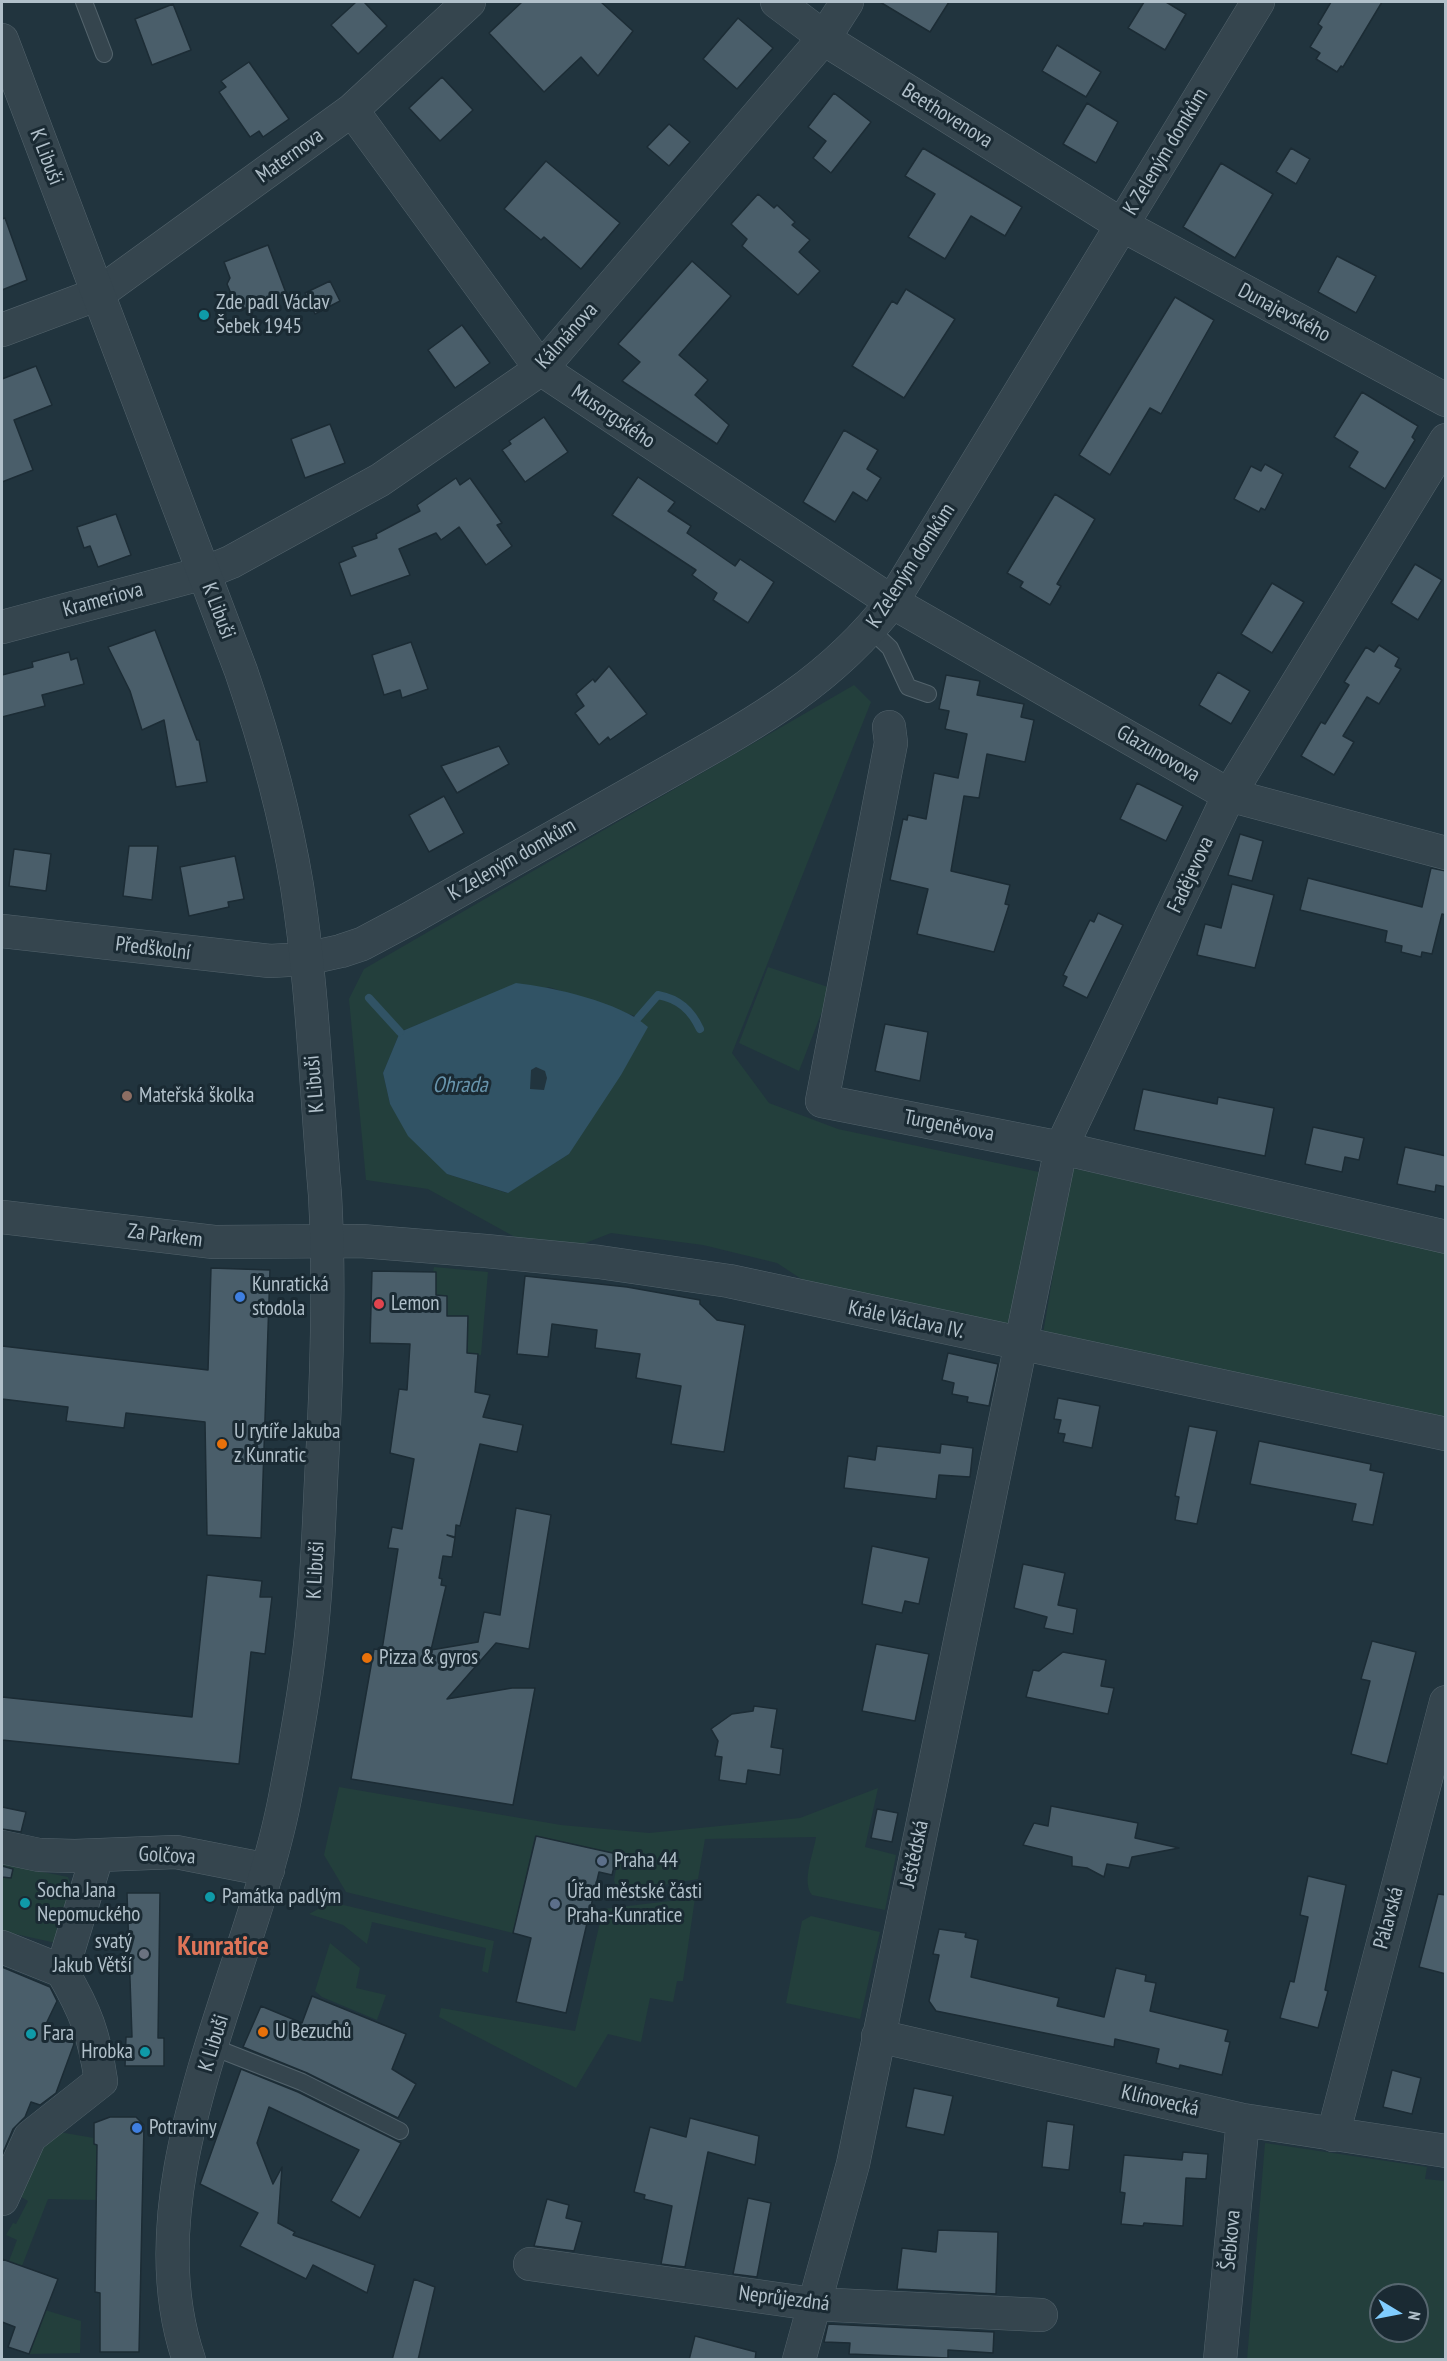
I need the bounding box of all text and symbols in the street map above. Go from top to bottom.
street label: Beethovenova [897,78,997,154]
street label: K Zeleným domkům [1118,84,1214,220]
street label: Maternova [252,123,328,189]
street label: K Libuši [24,125,68,189]
street label: Dunajevského [1234,278,1334,348]
place label: Zde padl Václav Šebek 1945 [216,290,330,340]
street label: Kálmánova [531,298,603,374]
marker: Zde padl Václav Šebek 1945 [197,308,211,322]
street label: Musorgského [566,380,660,454]
street label: K Zeleným domkům [861,499,961,633]
street label: Krameriova [60,577,146,623]
street label: K Libuši [196,579,240,643]
street label: Glazunovova [1112,720,1204,788]
street label: K Zeleným domkům [444,813,580,907]
street label: Fadějevova [1162,833,1220,917]
street label: Předškolní [114,932,192,966]
street label: K Libuši [300,1054,330,1114]
water label: Ohrada [433,1073,487,1099]
place label: Mateřská školka [139,1083,254,1109]
marker: Mateřská školka [120,1089,134,1103]
street label: Turgeněvova [902,1105,996,1147]
street label: Za Parkem [126,1219,204,1253]
place label: Kunratická stodola [252,1272,329,1322]
marker: Kunratická stodola [233,1290,247,1304]
place label: Lemon [391,1291,439,1317]
street label: Krále Václava IV. [846,1295,966,1345]
marker: Lemon [372,1297,386,1311]
place label: U rytíře Jakuba z Kunratic [234,1419,340,1469]
marker: U rytíře Jakuba z Kunratic [215,1437,229,1451]
street label: K Libuši [302,1540,330,1600]
place label: Pizza & gyros [379,1645,478,1671]
marker: Pizza & gyros [360,1651,374,1665]
street label: Ještědská [896,1818,934,1890]
street label: Golčova [138,1842,196,1870]
place label: Praha 44 [614,1848,678,1874]
marker: Praha 44 [595,1854,609,1868]
place label: Socha Jana Nepomuckého [37,1878,140,1928]
place label: Úřad městské části Praha-Kunratice [567,1879,702,1929]
place label: Památka padlým [222,1884,341,1910]
street label: Pálavská [1369,1884,1409,1952]
marker: Památka padlým [203,1890,217,1904]
marker: Socha Jana Nepomuckého [18,1896,32,1910]
marker: Úřad městské části Praha-Kunratice [548,1897,562,1911]
place label: svatý Jakub Větší [53,1929,132,1979]
district label: Kunratice [177,1931,269,1963]
marker: svatý Jakub Větší [137,1947,151,1961]
street label: K Libuši [193,2012,235,2074]
place label: U Bezuchů [275,2019,351,2045]
place label: Fara [43,2021,74,2047]
marker: U Bezuchů [256,2025,270,2039]
marker: Fara [24,2027,38,2041]
place label: Hrobka [81,2039,133,2065]
marker: Hrobka [138,2045,152,2059]
street label: Klínovecká [1119,2080,1201,2122]
place label: Potraviny [149,2115,217,2141]
marker: Potraviny [130,2121,144,2135]
street label: Šebkova [1216,2209,1246,2271]
street label: Neprůjezdná [737,2281,831,2317]
north arrow [1369,2283,1429,2343]
text: N [1404,2310,1425,2322]

